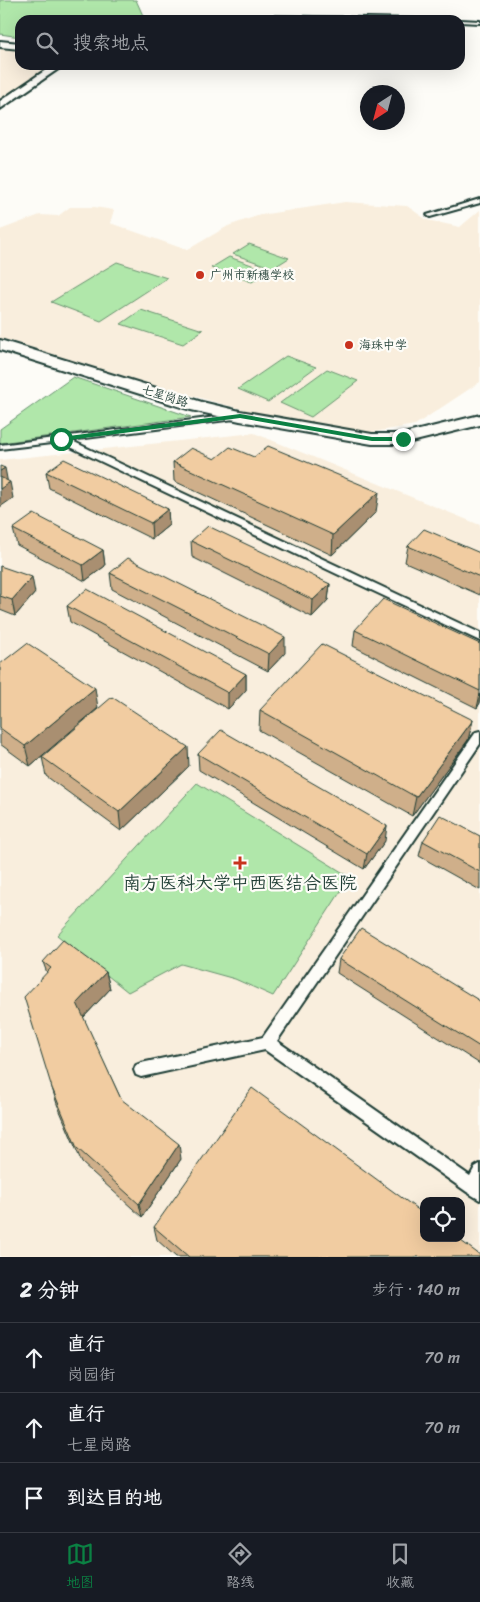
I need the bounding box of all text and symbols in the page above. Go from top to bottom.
search box [15,15,465,70]
text: 搜索地点 [73,26,149,59]
icon: search [33,29,61,57]
north arrow [360,85,405,130]
place label: 广州市新穗学校 [210,264,294,286]
marker: 广州市新穗学校 [194,269,206,281]
place label: 海珠中学 [359,334,407,356]
marker: 海珠中学 [343,339,355,351]
street label: 七星岗路 [139,378,191,414]
route start [50,428,73,451]
route end [392,428,415,451]
marker: 南方医科大学中西医结合医院 [233,856,247,870]
place label: 南方医科大学中西医结合医院 [123,867,357,899]
map controls [420,1197,465,1242]
button: locate [420,1197,465,1242]
text: 2 分钟 [20,1271,80,1309]
text: 步行 · 140 m [372,1275,460,1304]
text: 直行 [67,1327,105,1360]
text: 70 m [424,1343,460,1372]
icon: ahead [20,1344,48,1372]
text: 岗园街 [67,1360,115,1389]
text: 直行 [67,1397,105,1430]
text: 70 m [424,1413,460,1442]
icon: ahead [20,1414,48,1442]
text: 七星岗路 [67,1430,131,1459]
text: 到达目的地 [67,1481,162,1514]
icon: arrive [20,1484,48,1512]
tab: 地图 [66,1540,94,1595]
tab: 路线 [226,1540,254,1595]
tab: 收藏 [386,1540,414,1595]

